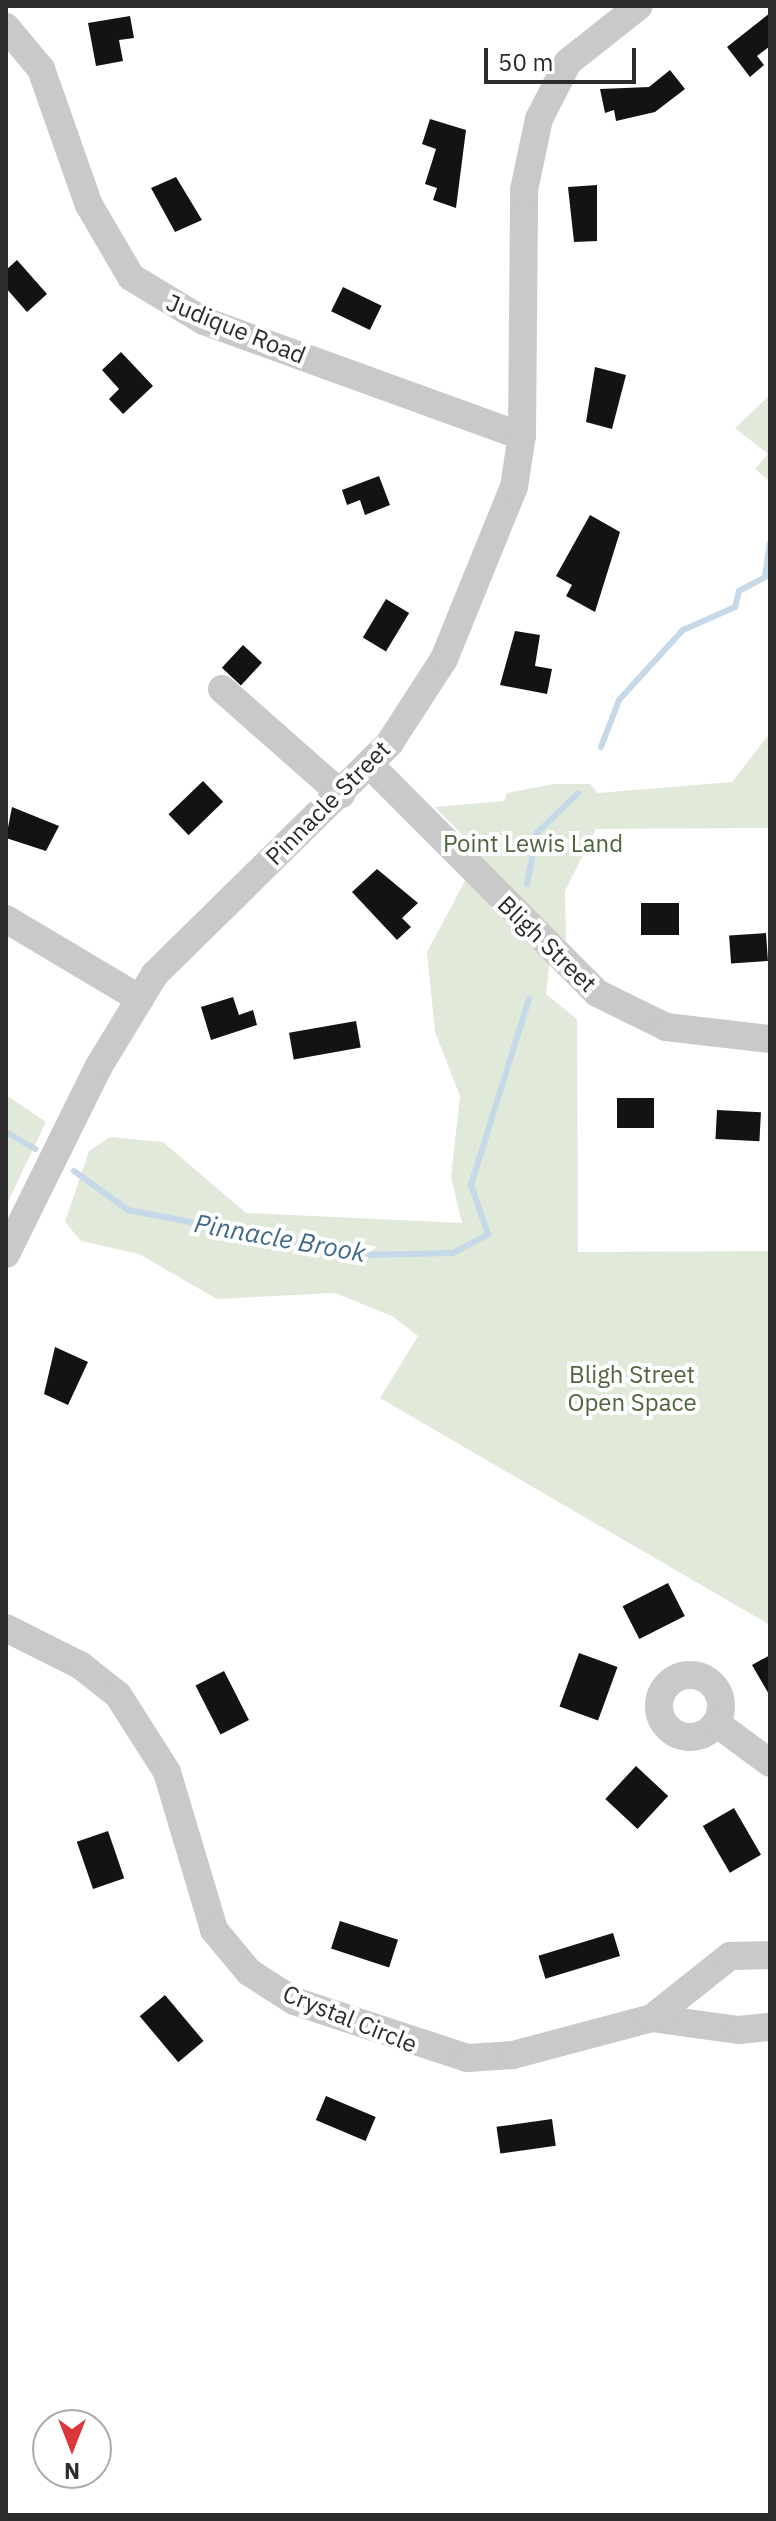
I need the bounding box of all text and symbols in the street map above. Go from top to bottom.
scale bar [488,32,640,82]
text: 50 m [498,46,553,78]
street label: Judique Road [162,288,310,370]
street label: Pinnacle Street [260,735,396,871]
park label: Point Lewis Land [443,830,623,858]
street label: Bligh Street [492,890,602,998]
water label: Pinnacle Brook [192,1208,368,1268]
park label: Bligh Street Open Space [567,1361,697,1417]
street label: Crystal Circle [279,1979,421,2059]
north arrow [32,2409,112,2489]
text: N [64,2457,80,2486]

